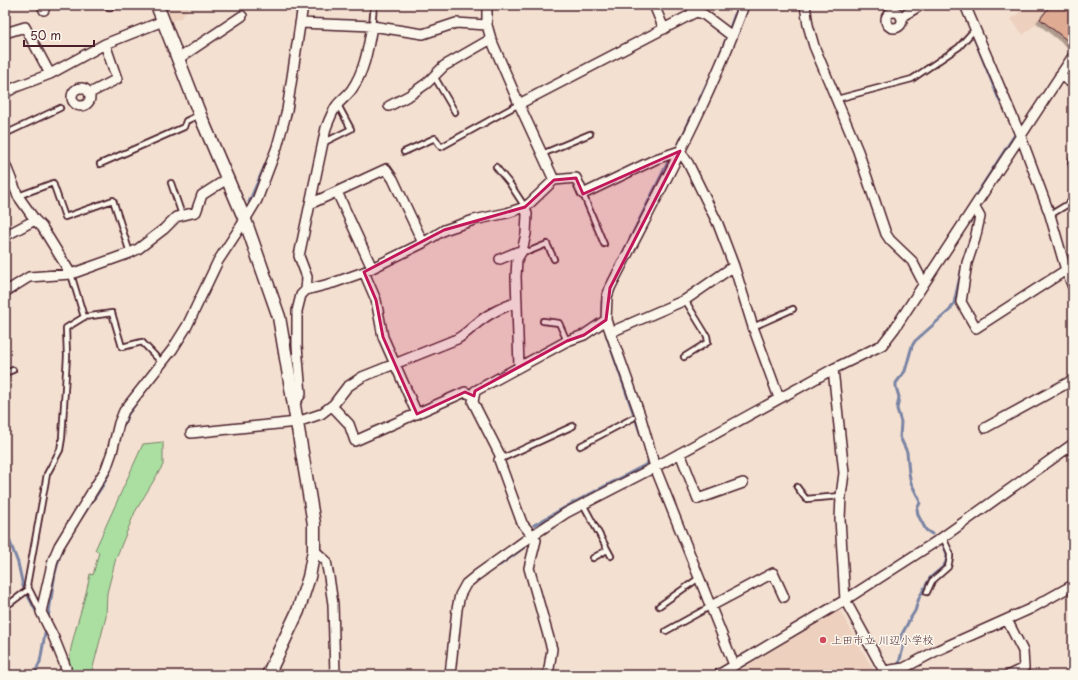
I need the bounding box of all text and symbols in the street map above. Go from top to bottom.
scale bar [24,22,94,48]
text: 50 m [30,26,61,44]
place label: 上田市立 川辺小学校 [831,631,934,648]
marker: 上田市立 川辺小学校 [818,635,828,645]

